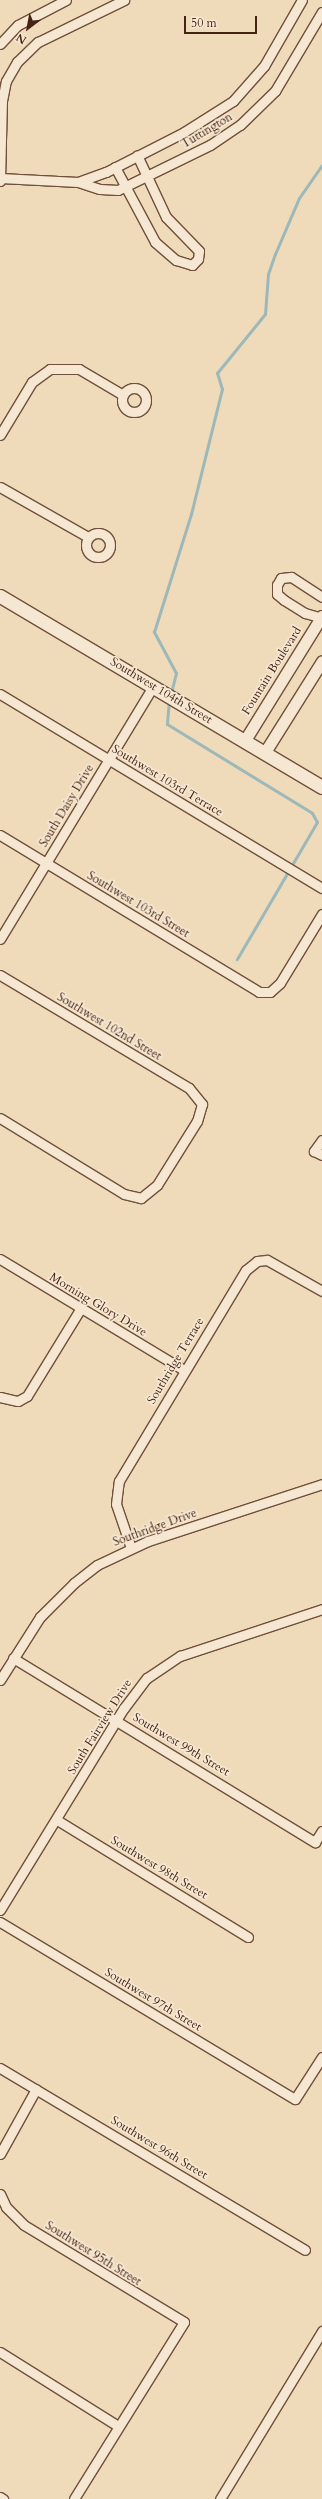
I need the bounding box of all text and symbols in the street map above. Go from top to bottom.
north arrow [8,8,48,48]
scale bar [186,8,259,34]
text: 50 m [191,15,217,31]
text: N [13,30,29,47]
street label: Tuttington [179,110,235,152]
street label: Fountain Boulevard [239,624,305,718]
street label: Southwest 104th Street [107,655,215,727]
street label: Southwest 103rd Terrace [109,742,225,820]
street label: South Daisy Drive [37,762,97,850]
street label: Southwest 103rd Street [84,869,192,941]
street label: Southwest 102nd Street [54,990,164,1064]
street label: Morning Glory Drive [47,1270,149,1340]
street label: Southridge Terrace [145,1315,207,1407]
street label: Southridge Drive [111,1506,199,1550]
street label: South Fairview Drive [65,1677,135,1777]
street label: Southwest 99th Street [130,1710,232,1780]
street label: Southwest 98th Street [108,1833,210,1903]
street label: Southwest 97th Street [102,1965,204,2035]
street label: Southwest 96th Street [108,2113,210,2183]
street label: Southwest 95th Street [42,2219,144,2289]

